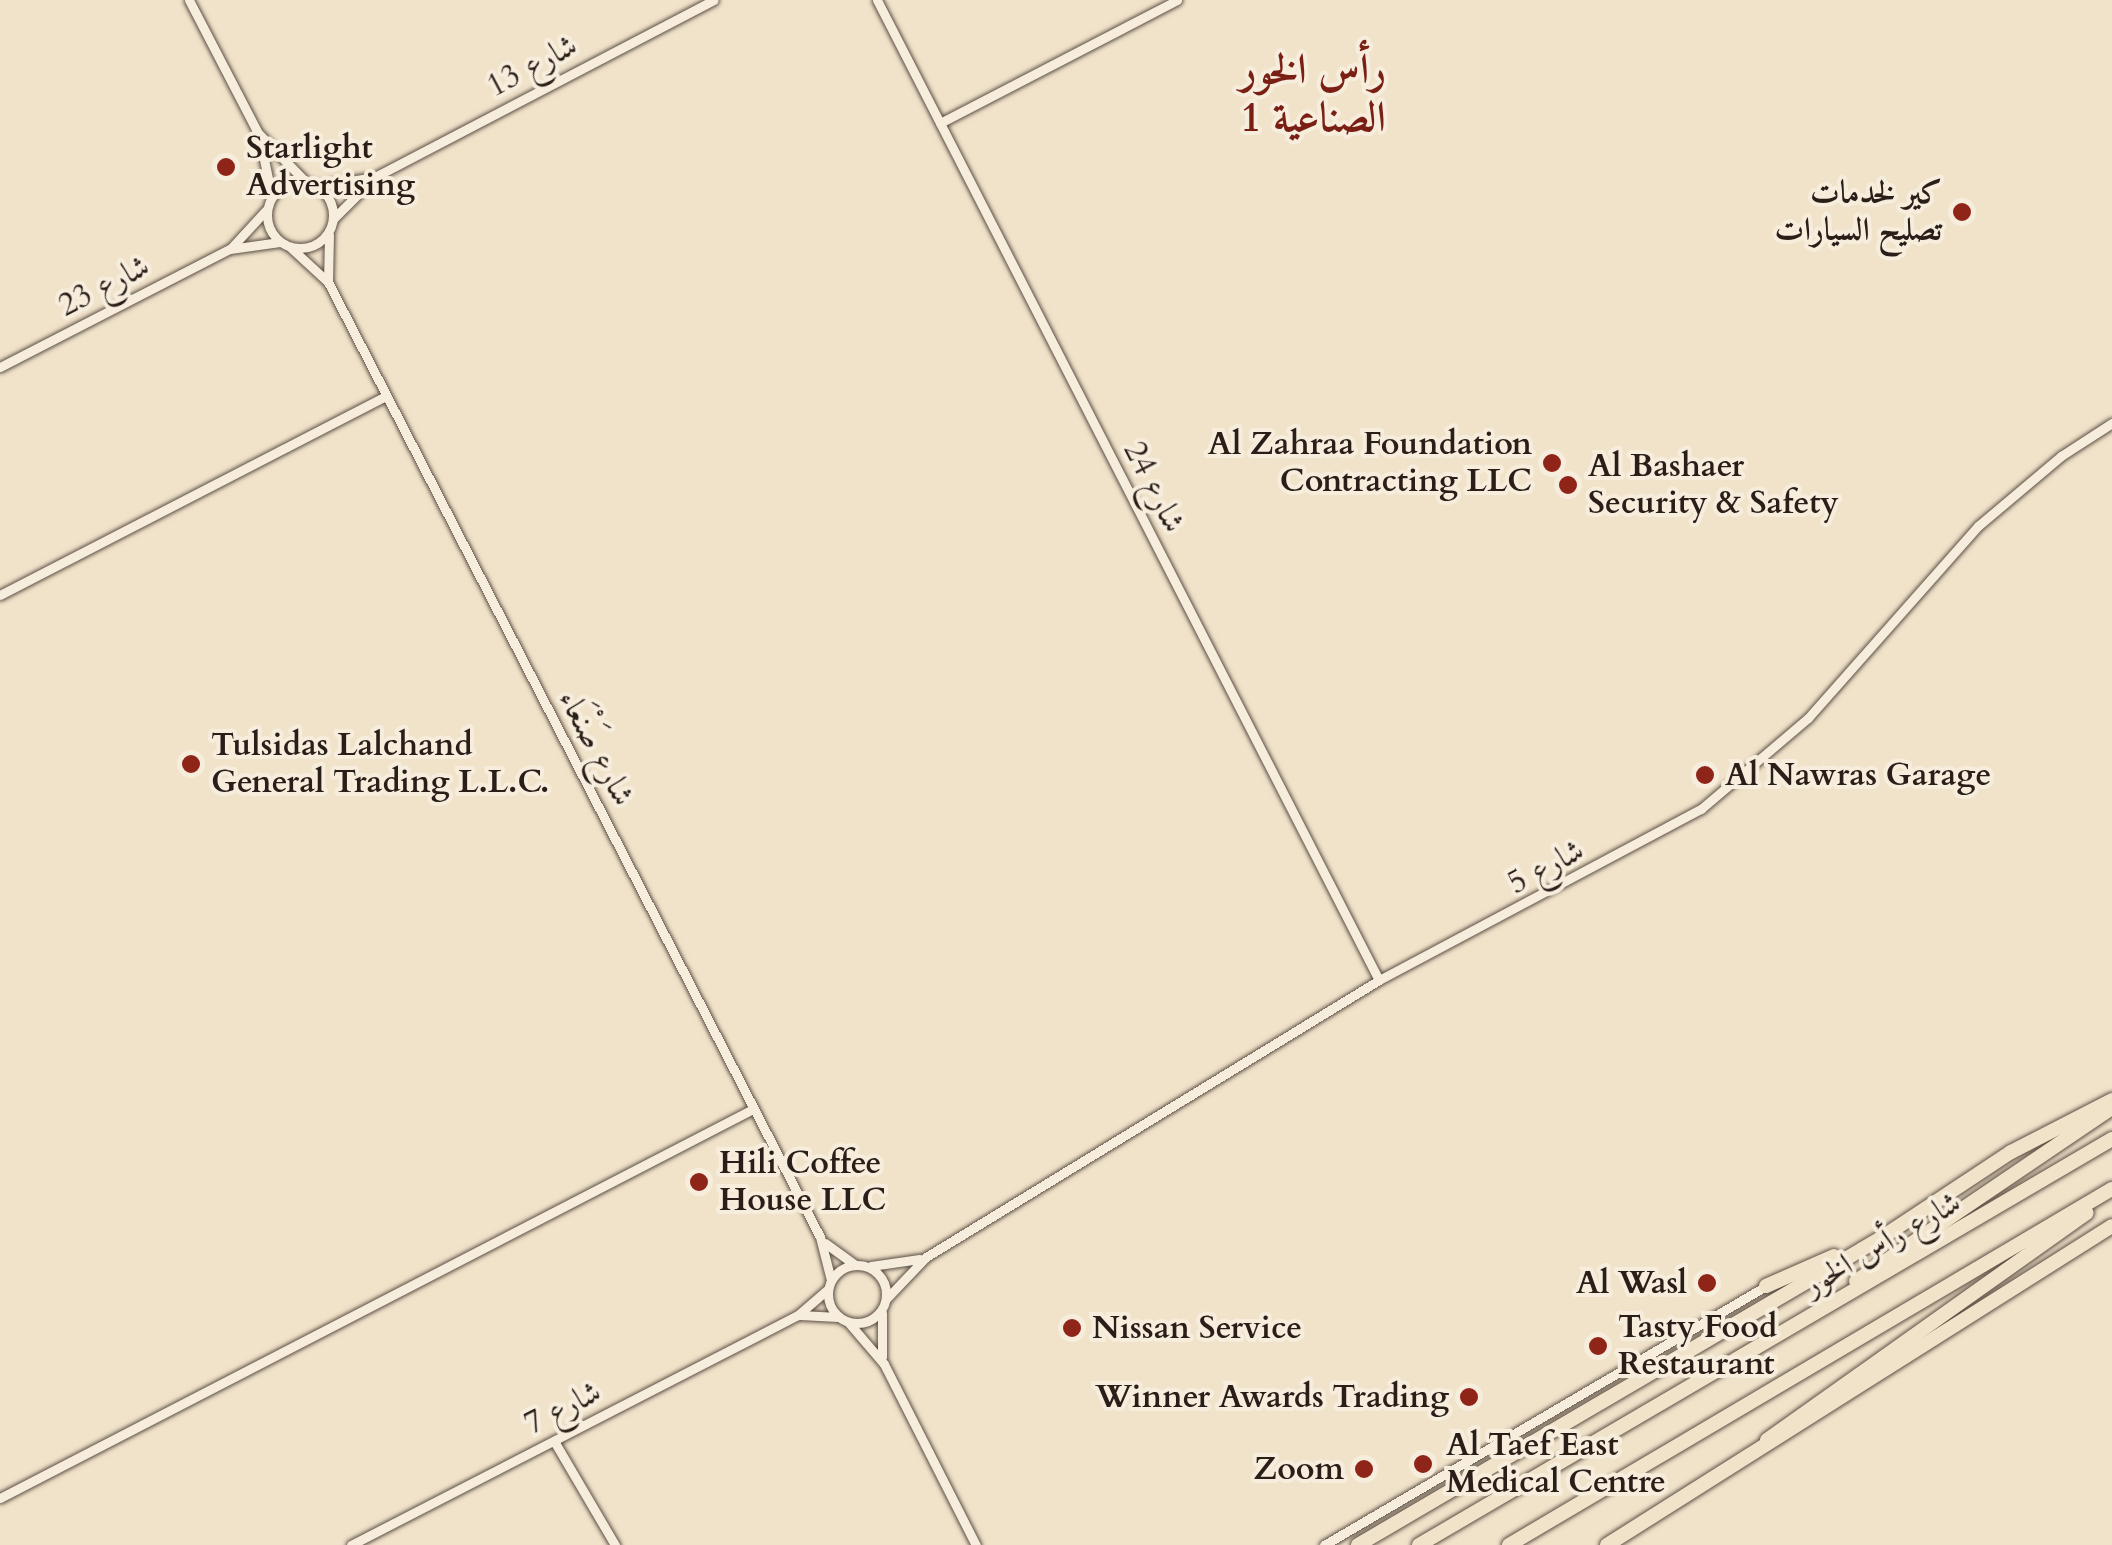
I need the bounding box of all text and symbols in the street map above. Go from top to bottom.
street label: شارع 13 [480,26,584,106]
district label: رأس الخور الصناعية 1 [1240,45,1386,144]
place label: Starlight Advertising [246,130,415,205]
marker: Starlight Advertising [215,156,237,178]
place label: كير لخدمات تصليح السيارات [1774,175,1942,250]
marker: كير لخدمات تصليح السيارات [1951,201,1973,223]
street label: شارع 23 [52,247,156,325]
place label: Al Zahraa Foundation Contracting LLC [1208,426,1532,501]
street label: شارع 24 [1115,435,1193,539]
place label: Al Bashaer Security & Safety [1588,448,1839,523]
marker: Al Zahraa Foundation Contracting LLC [1541,452,1563,474]
marker: Al Bashaer Security & Safety [1557,474,1579,496]
street label: شارع صَنْعَاء [550,684,642,812]
place label: Tulsidas Lalchand General Trading L.L.C. [211,727,549,802]
marker: Tulsidas Lalchand General Trading L.L.C. [180,753,202,775]
place label: Al Nawras Garage [1725,756,1991,794]
marker: Al Nawras Garage [1694,764,1716,786]
street label: شارع 5 [1501,831,1591,903]
place label: Hili Coffee House LLC [719,1145,886,1220]
marker: Hili Coffee House LLC [688,1171,710,1193]
street label: شارع رأس الخور [1796,1183,1968,1305]
place label: Al Wasl [1576,1264,1687,1302]
marker: Al Wasl [1696,1272,1718,1294]
place label: Nissan Service [1092,1309,1302,1347]
place label: Tasty Food Restaurant [1618,1309,1777,1384]
marker: Nissan Service [1061,1317,1083,1339]
marker: Tasty Food Restaurant [1587,1335,1609,1357]
street label: شارع 7 [518,1373,608,1443]
place label: Winner Awards Trading [1095,1378,1449,1416]
marker: Winner Awards Trading [1458,1386,1480,1408]
place label: Al Taef East Medical Centre [1446,1427,1666,1502]
place label: Zoom [1253,1450,1344,1488]
marker: Al Taef East Medical Centre [1410,1451,1436,1477]
marker: Zoom [1353,1458,1375,1480]

